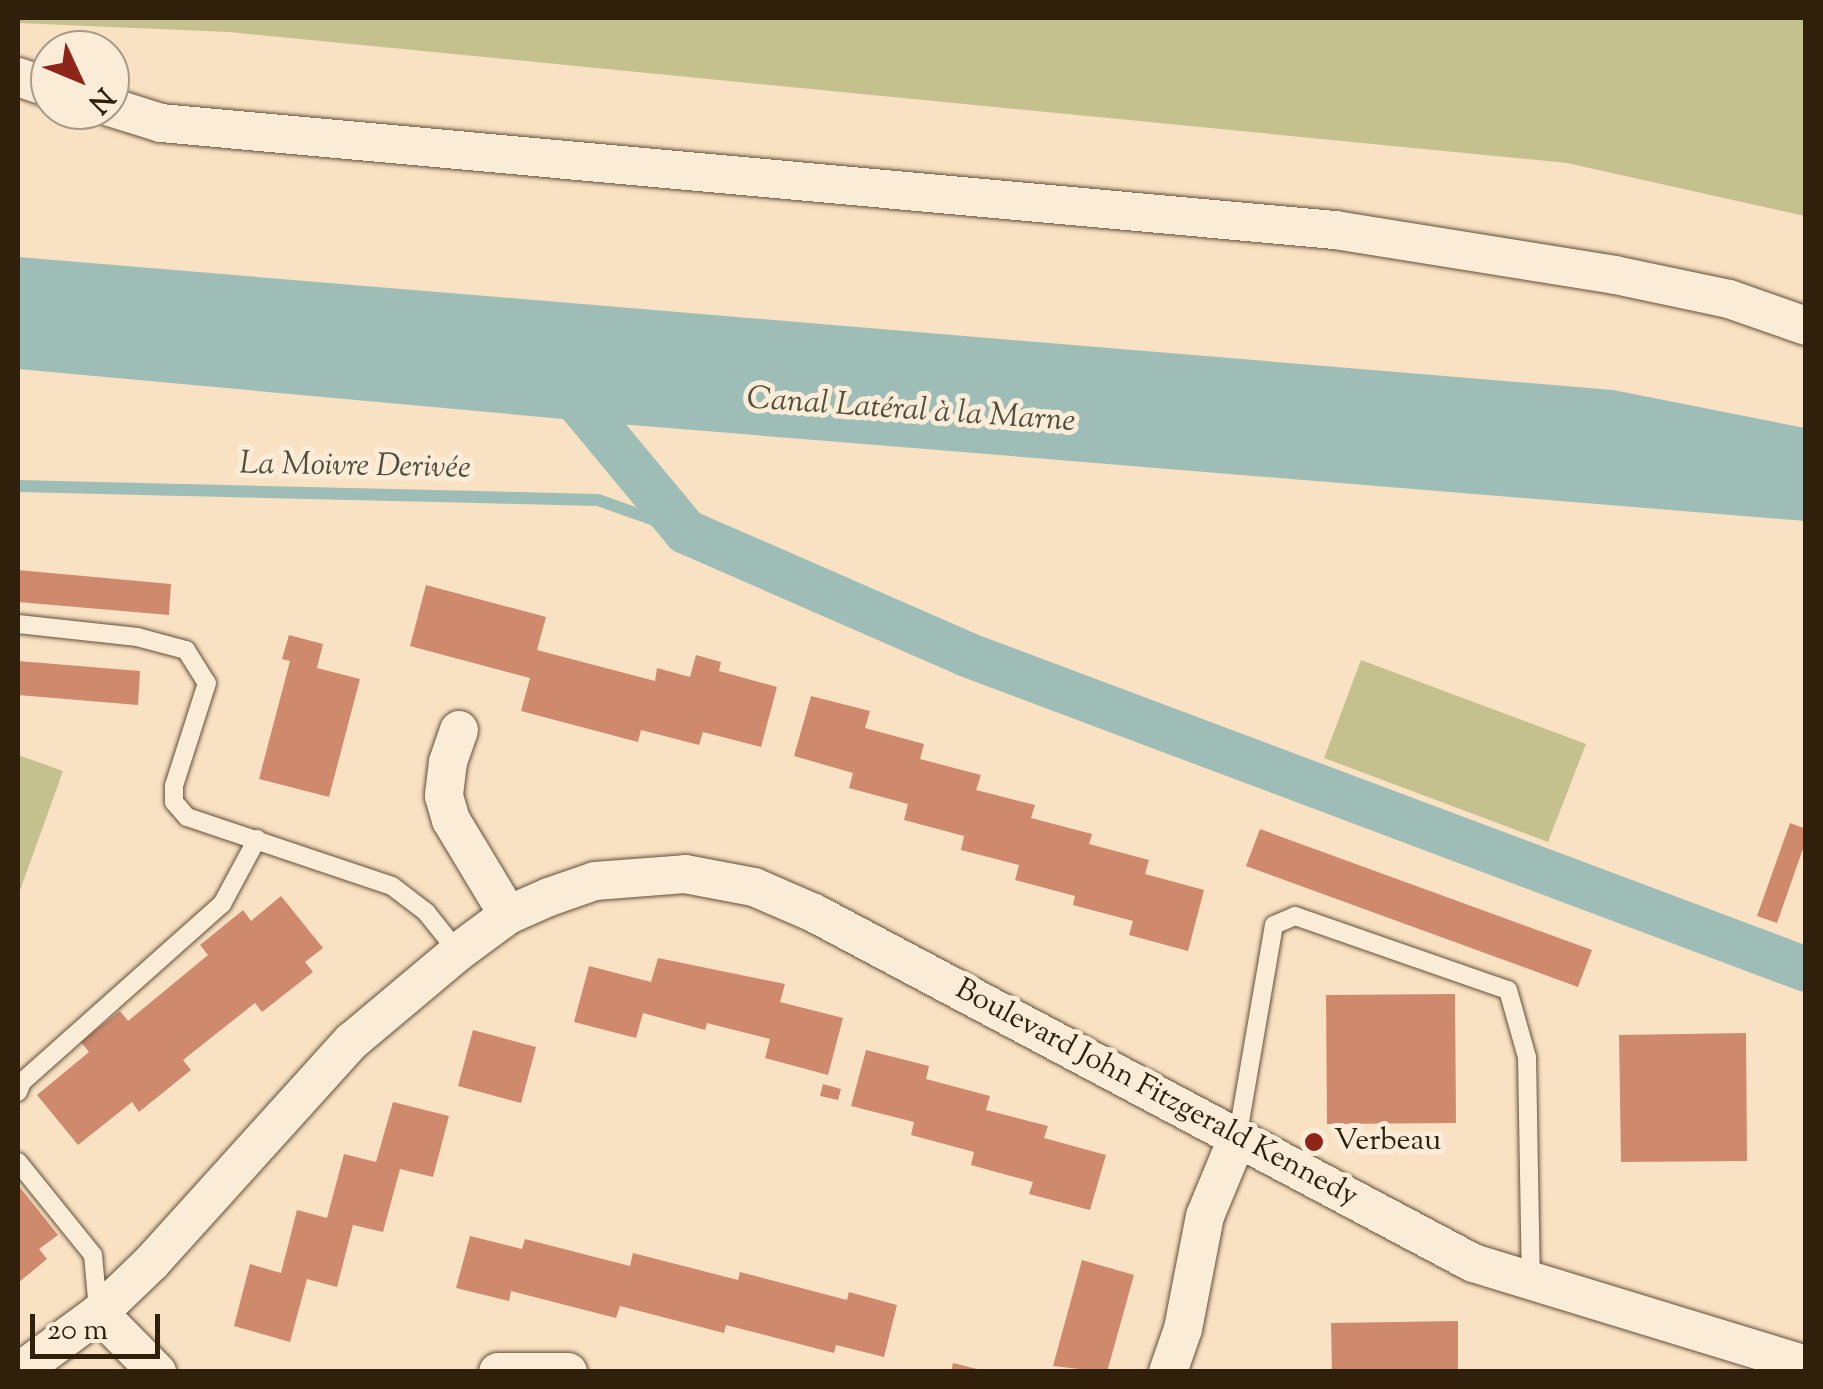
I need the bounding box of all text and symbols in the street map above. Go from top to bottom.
north arrow [30,30,130,130]
text: N [78,78,122,121]
water label: Canal Latéral à la Marne [746,380,1076,442]
water label: La Moivre Derivée [239,446,471,488]
street label: Boulevard John Fitzgerald Kennedy [949,972,1363,1216]
place label: Verbeau [1334,1124,1441,1160]
marker: Verbeau [1303,1131,1325,1153]
scale bar [35,1294,165,1356]
text: 20 m [47,1310,108,1353]

